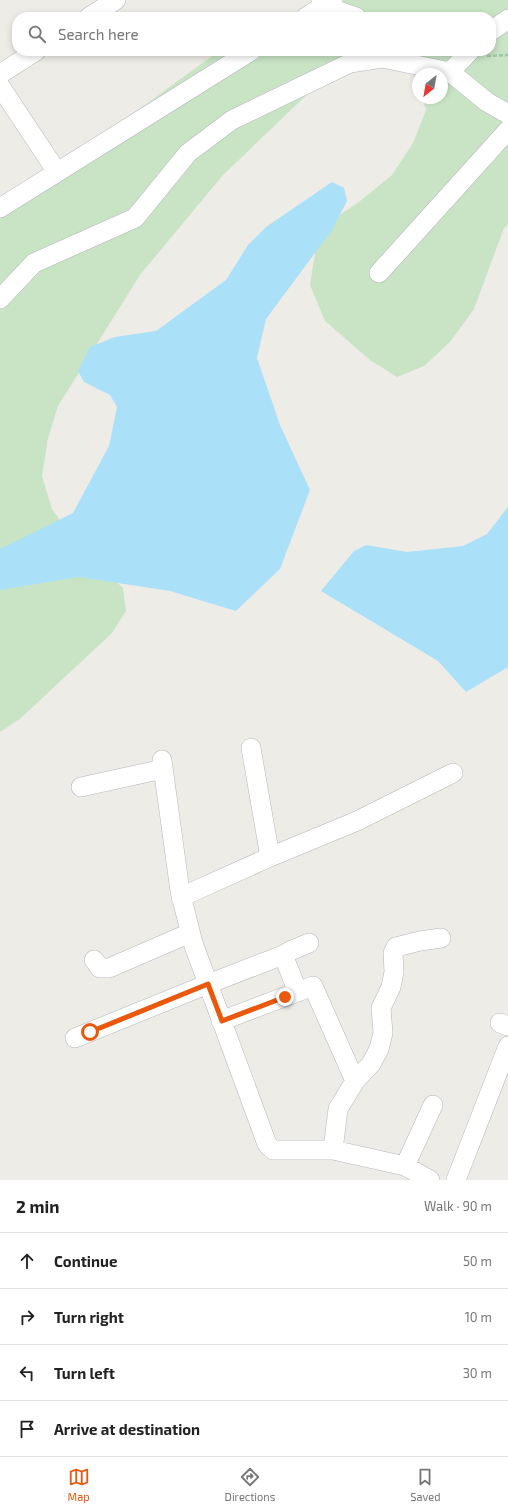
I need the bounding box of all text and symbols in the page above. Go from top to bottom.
search box [12,12,496,56]
icon: search [26,23,48,45]
text: Search here [58,25,139,43]
north arrow [412,68,448,104]
route end [276,988,294,1006]
route start [81,1023,99,1041]
text: 2 min [16,1196,59,1216]
text: Walk · 90 m [424,1198,492,1214]
icon: ahead [16,1250,38,1272]
text: Continue [54,1252,117,1270]
text: 50 m [463,1253,492,1269]
icon: right [16,1306,38,1328]
text: Turn right [54,1308,124,1326]
text: 10 m [465,1309,492,1325]
icon: left [16,1362,38,1384]
text: Turn left [54,1364,115,1382]
text: 30 m [463,1365,492,1381]
icon: arrive [16,1418,38,1440]
text: Arrive at destination [54,1420,200,1438]
tab: Map [68,1466,90,1503]
tab: Directions [225,1466,275,1503]
tab: Saved [410,1466,441,1503]

